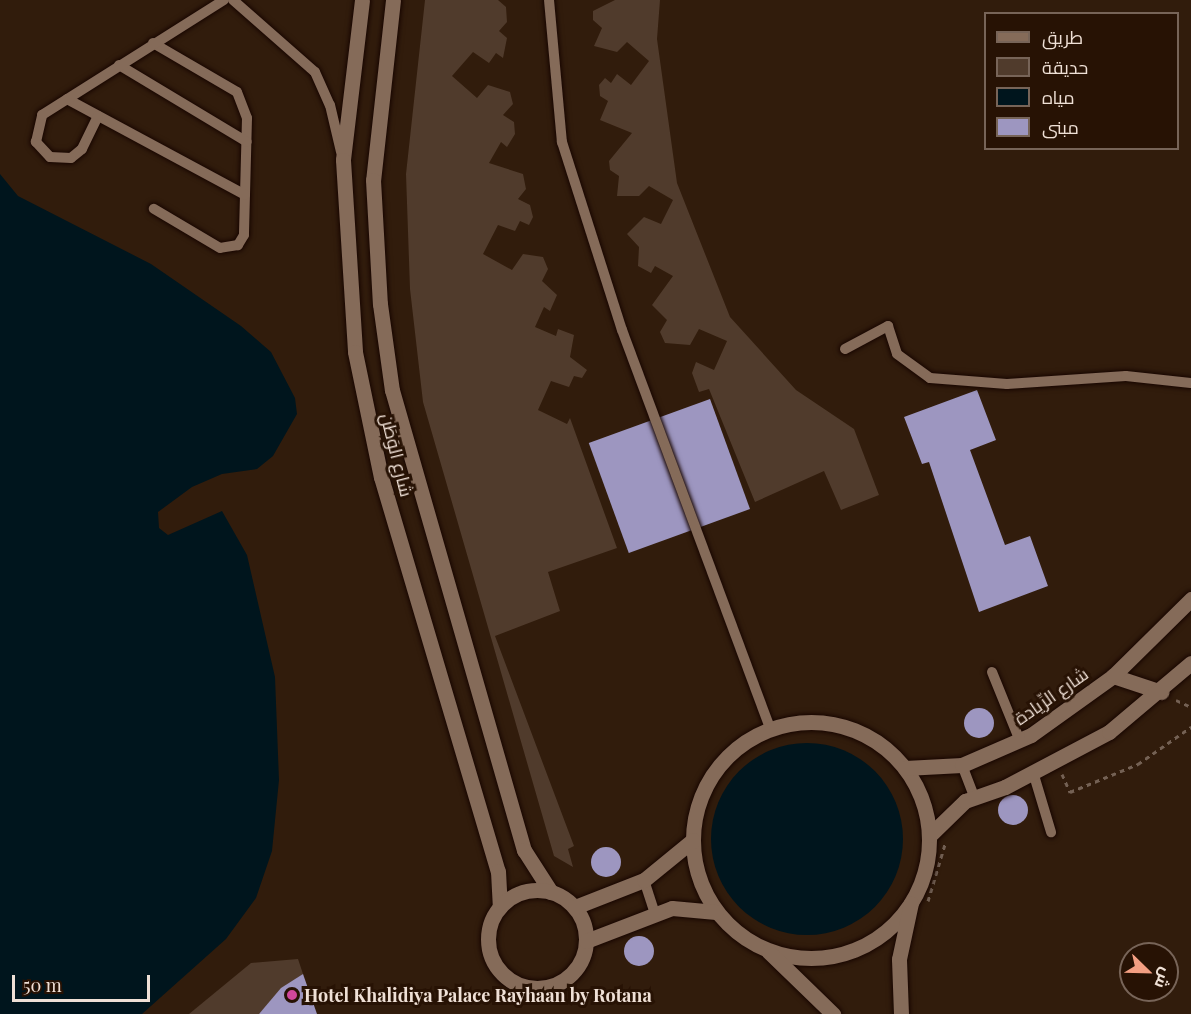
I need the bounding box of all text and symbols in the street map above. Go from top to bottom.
legend [984,12,1179,150]
text: طريق [1042,25,1083,49]
text: حديقة [1042,55,1088,79]
text: مياه [1042,85,1075,109]
text: مبنى [1042,115,1079,139]
street label: شارع الوَطَن [376,411,418,499]
street label: شارع الرِّيادة [1010,663,1092,729]
north arrow [1119,942,1179,1002]
scale bar [15,963,153,1001]
text: ش [1151,965,1178,992]
text: 50 m [23,973,62,997]
place label: Hotel Khalidiya Palace Rayhaan by Rotana [304,984,652,1006]
marker: Hotel Khalidiya Palace Rayhaan by Rotana [285,988,299,1002]

